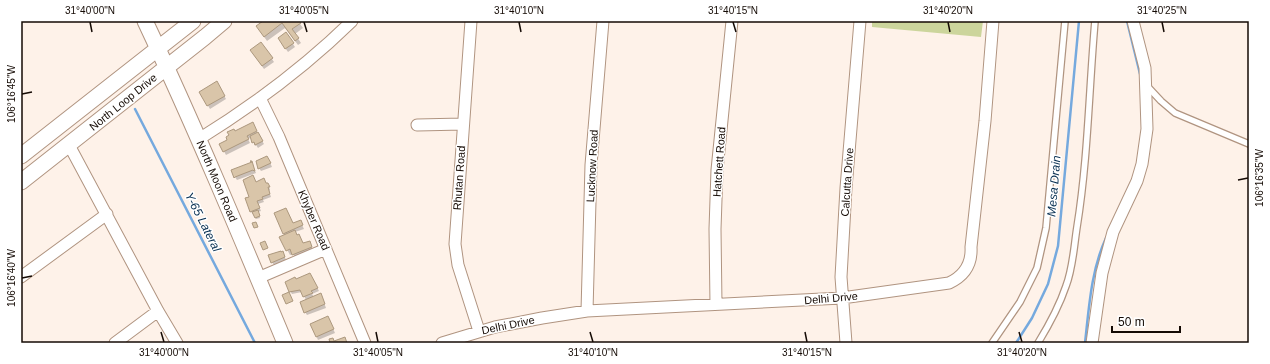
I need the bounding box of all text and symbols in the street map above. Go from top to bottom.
text: 31°40'00"N [65,5,115,16]
text: 31°40'05"N [279,5,329,16]
text: 31°40'10"N [494,5,544,16]
text: 31°40'15"N [708,5,758,16]
text: 31°40'20"N [923,5,973,16]
text: 31°40'25"N [1137,5,1187,16]
text: 106°16'45"W [6,65,17,123]
street label: North Loop Drive [87,71,159,133]
street label: Hatchett Road [711,127,727,197]
street label: Lucknow Road [584,129,600,203]
street label: North Moon Road [195,139,239,223]
street label: Rhutan Road [451,145,467,211]
street label: Calcutta Drive [839,147,855,217]
text: 106°16'35"W [1254,149,1265,207]
water label: Mesa Drain [1044,155,1064,217]
street label: Khyber Road [296,188,332,252]
water label: Y-65 Lateral [182,190,224,254]
text: 106°16'40"W [6,249,17,307]
street label: Delhi Drive [804,290,858,306]
scale bar [1112,308,1180,334]
street label: Delhi Drive [480,314,536,336]
text: 50 m [1118,315,1145,329]
text: 31°40'00"N [139,347,189,358]
text: 31°40'05"N [353,347,403,358]
text: 31°40'10"N [568,347,618,358]
text: 31°40'15"N [782,347,832,358]
text: 31°40'20"N [997,347,1047,358]

